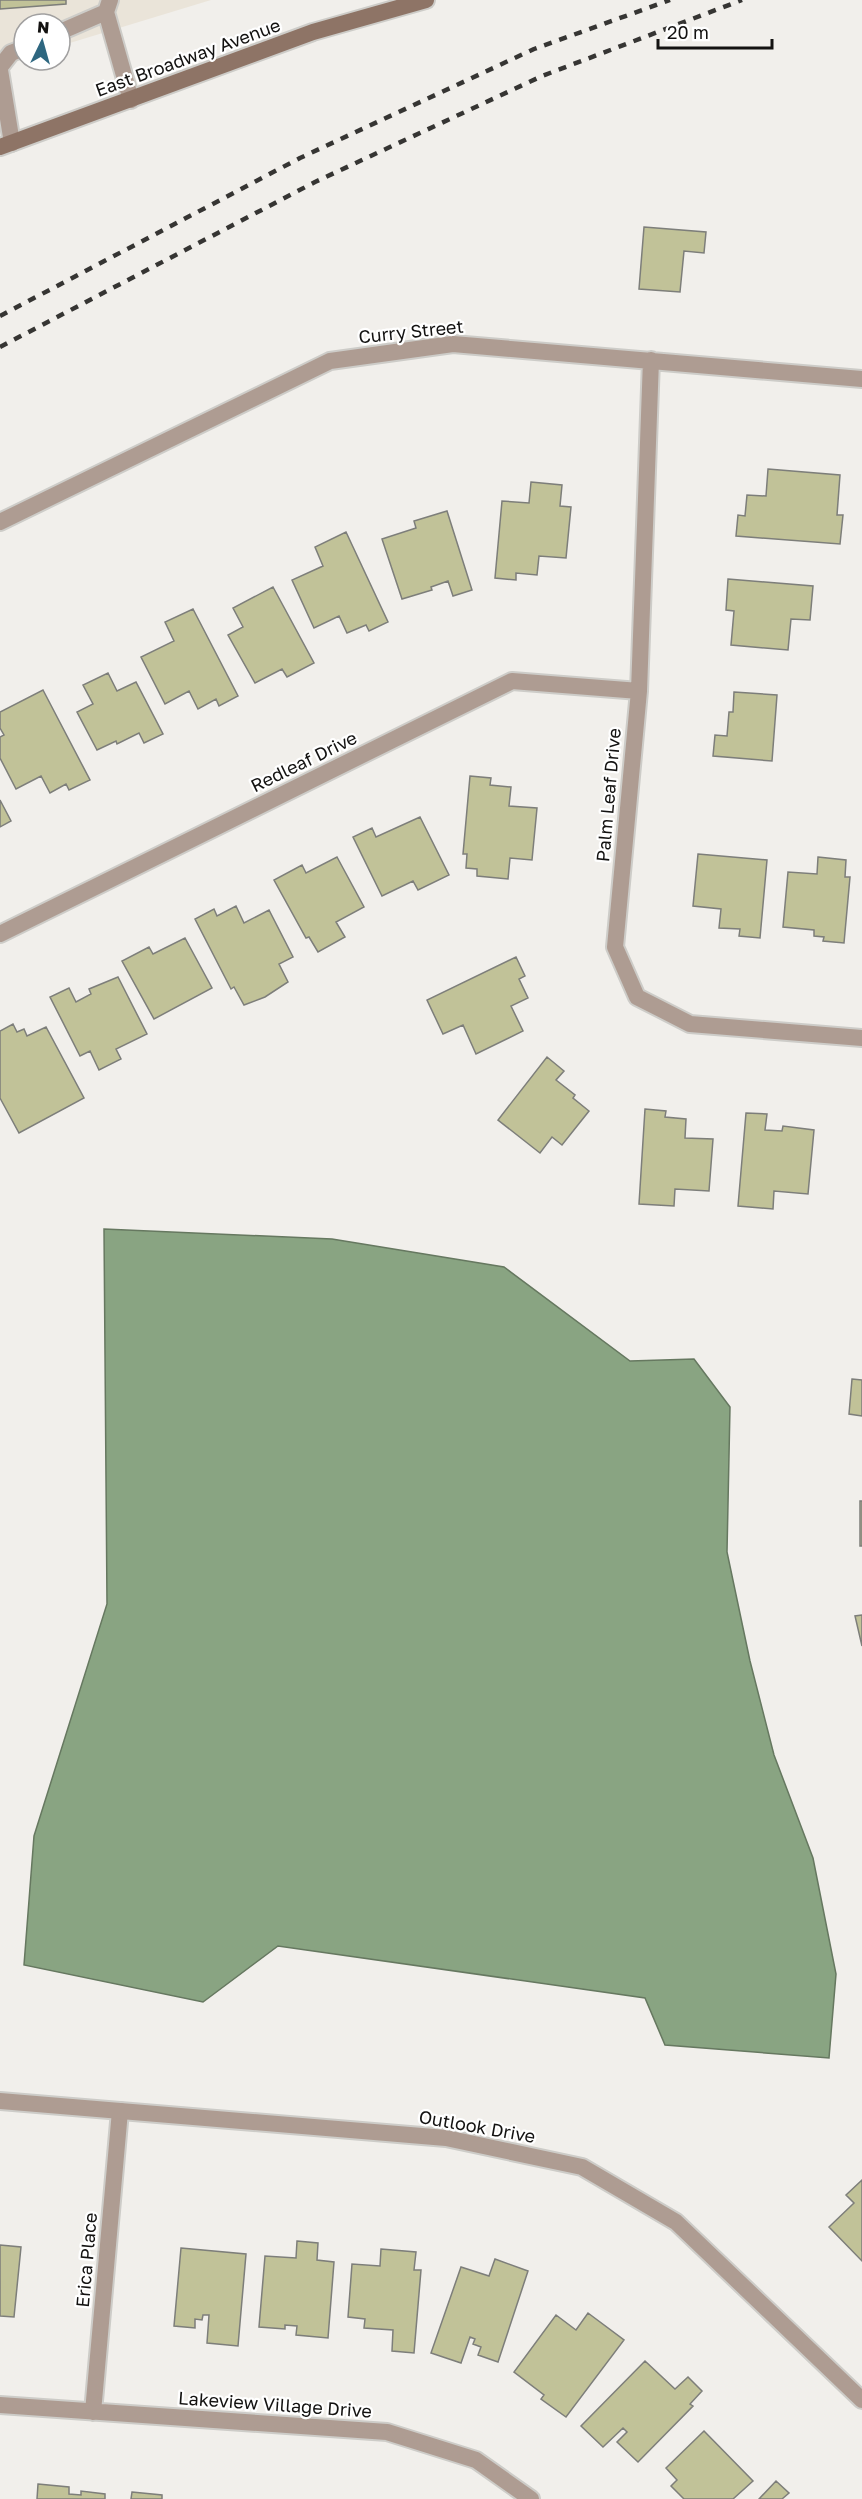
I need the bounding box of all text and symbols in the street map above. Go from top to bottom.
north arrow [12,12,72,72]
scale bar [658,12,772,50]
street label: East Broadway Avenue [92,13,283,101]
text: N [36,17,50,38]
text: 20 m [667,21,709,43]
street label: Curry Street [357,315,465,347]
street label: Redleaf Drive [247,726,360,796]
street label: Palm Leaf Drive [591,727,625,863]
street label: Outlook Drive [417,2105,537,2147]
street label: Erica Place [71,2211,101,2308]
street label: Lakeview Village Drive [178,2386,373,2422]

